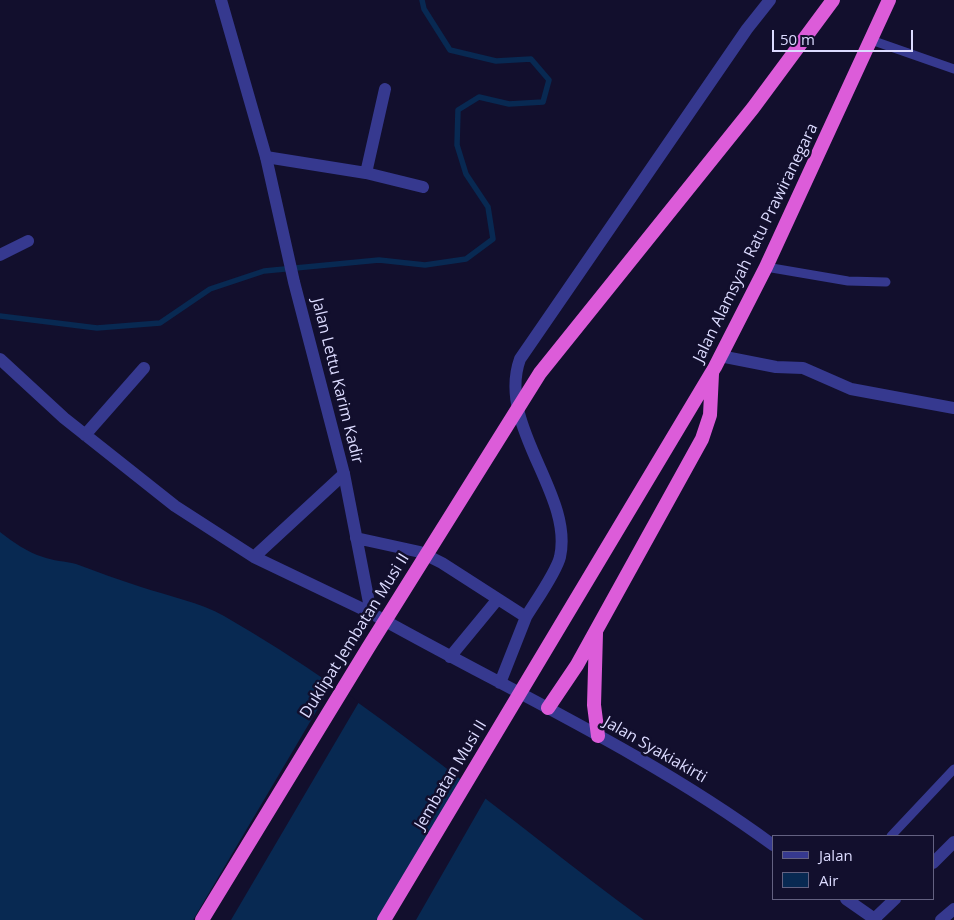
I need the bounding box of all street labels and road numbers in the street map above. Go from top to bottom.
street label: Jalan Alamsyah Ratu Prawiranegara [690,120,822,366]
street label: Jalan Lettu Karim Kadir [307,296,367,466]
street label: Duklipat Jembatan Musi II [296,550,414,722]
street label: Jalan Syakiakirti [600,713,710,787]
street label: Jembatan Musi II [411,717,491,833]

